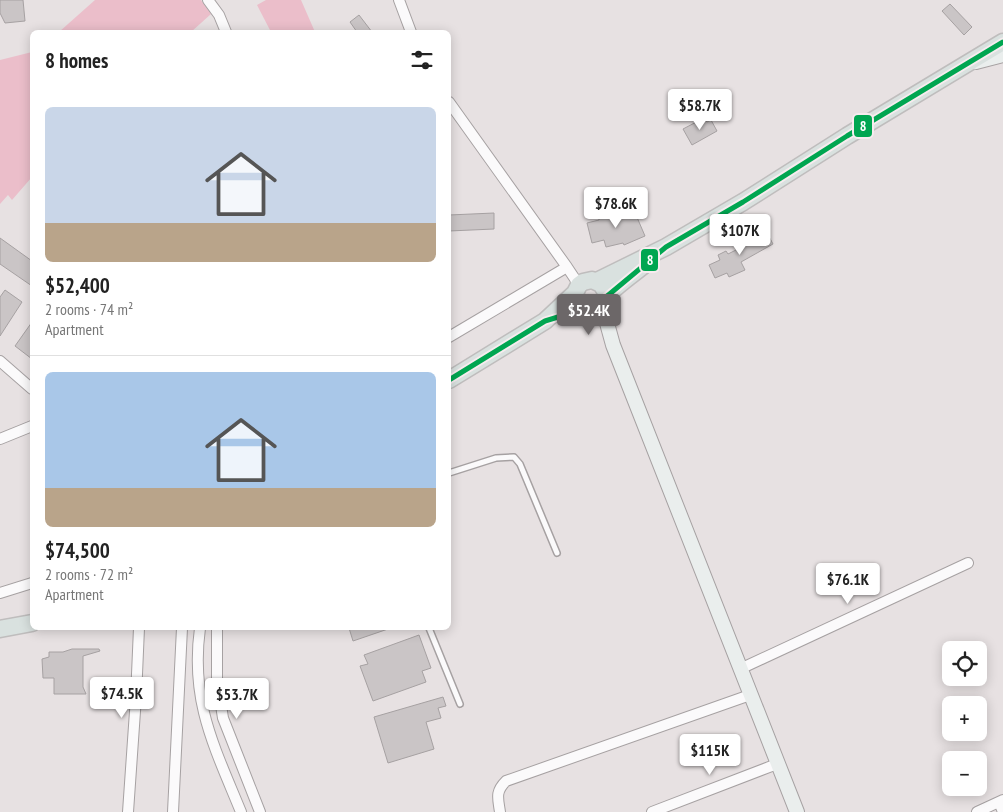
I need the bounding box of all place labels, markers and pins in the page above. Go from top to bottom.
pin: $58.7K [659,88,741,131]
pin: $78.6K [575,186,657,229]
pin: $107K [705,214,775,256]
pin: $52.4K [548,294,630,336]
pin: $76.1K [807,562,889,605]
pin: $74.5K [81,676,163,719]
pin: $53.7K [196,678,278,720]
pin: $115K [675,734,745,776]

